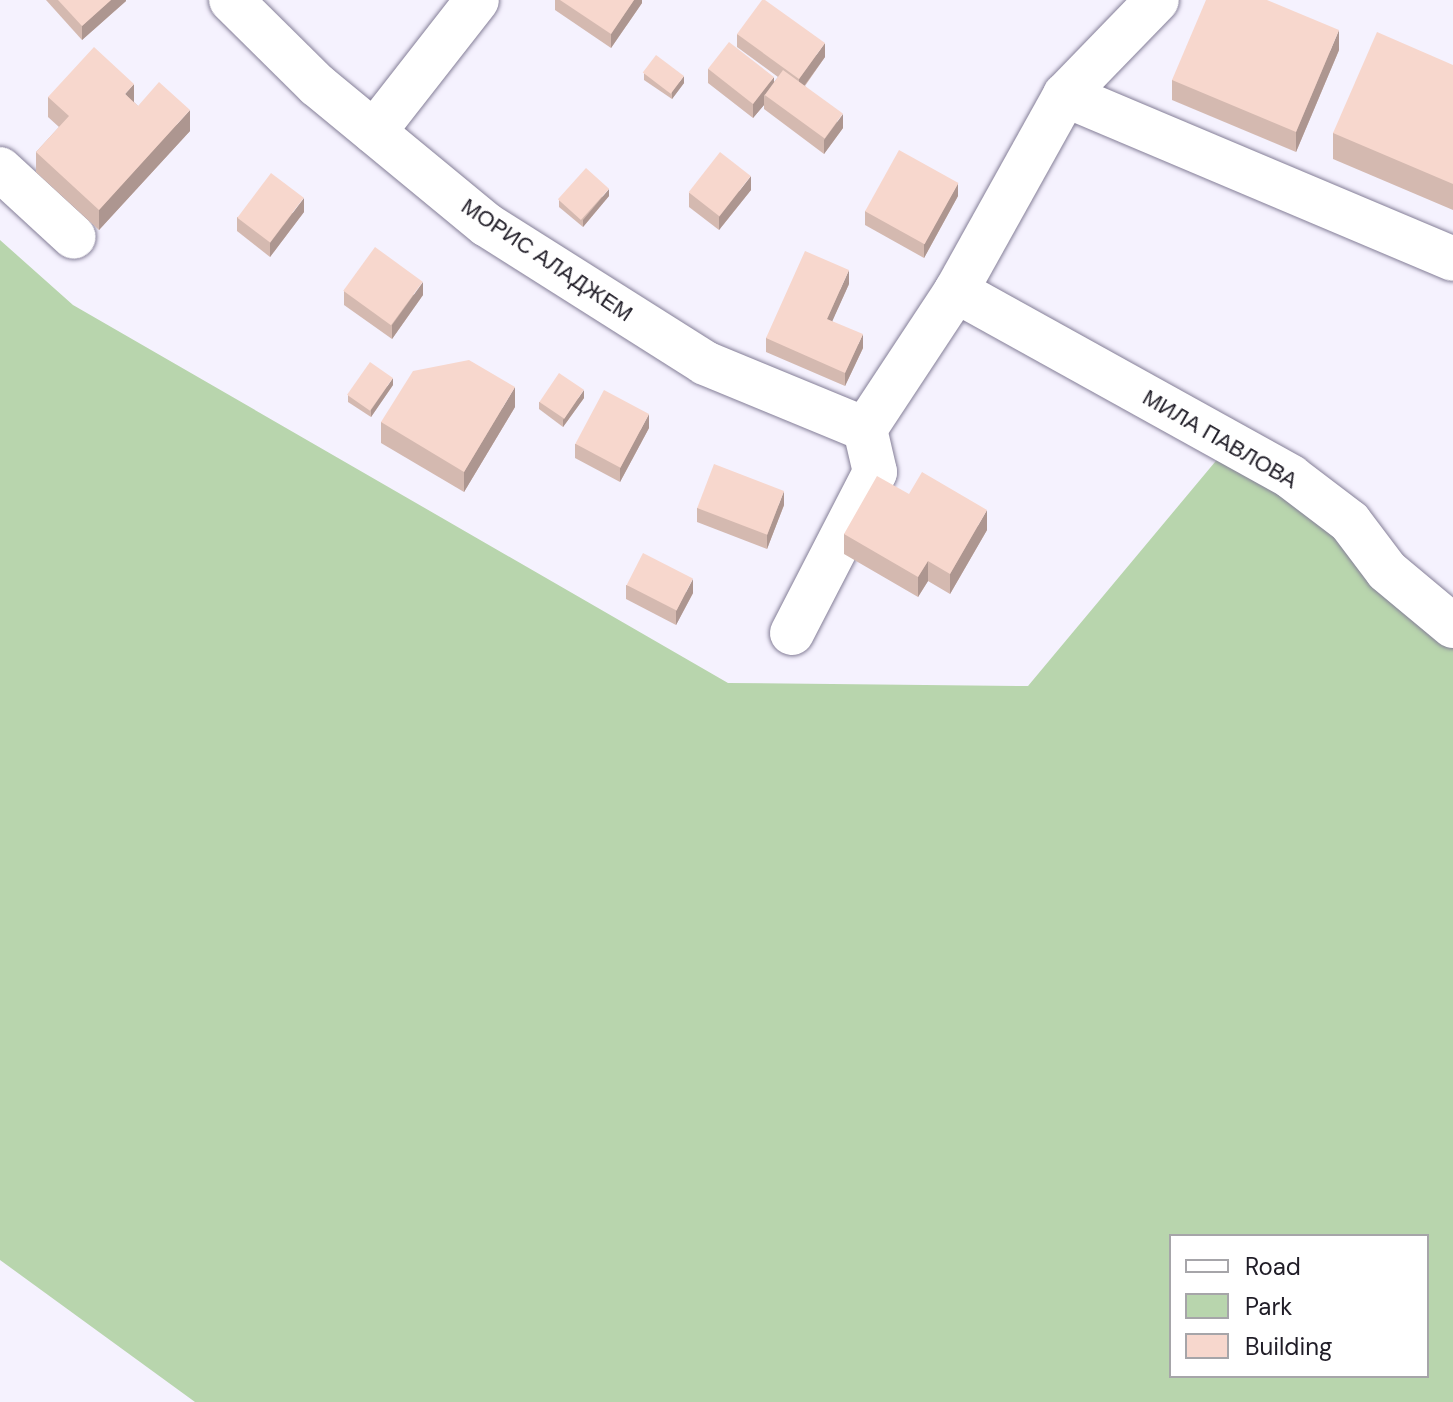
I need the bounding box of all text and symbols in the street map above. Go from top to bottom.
street label: МОРИС АЛАДЖЕМ [456,193,638,327]
street label: МИЛА ПАВЛОВА [1138,384,1302,494]
legend [1169,1234,1429,1378]
text: Road [1245,1251,1301,1282]
text: Park [1245,1291,1292,1322]
text: Building [1245,1331,1332,1362]

